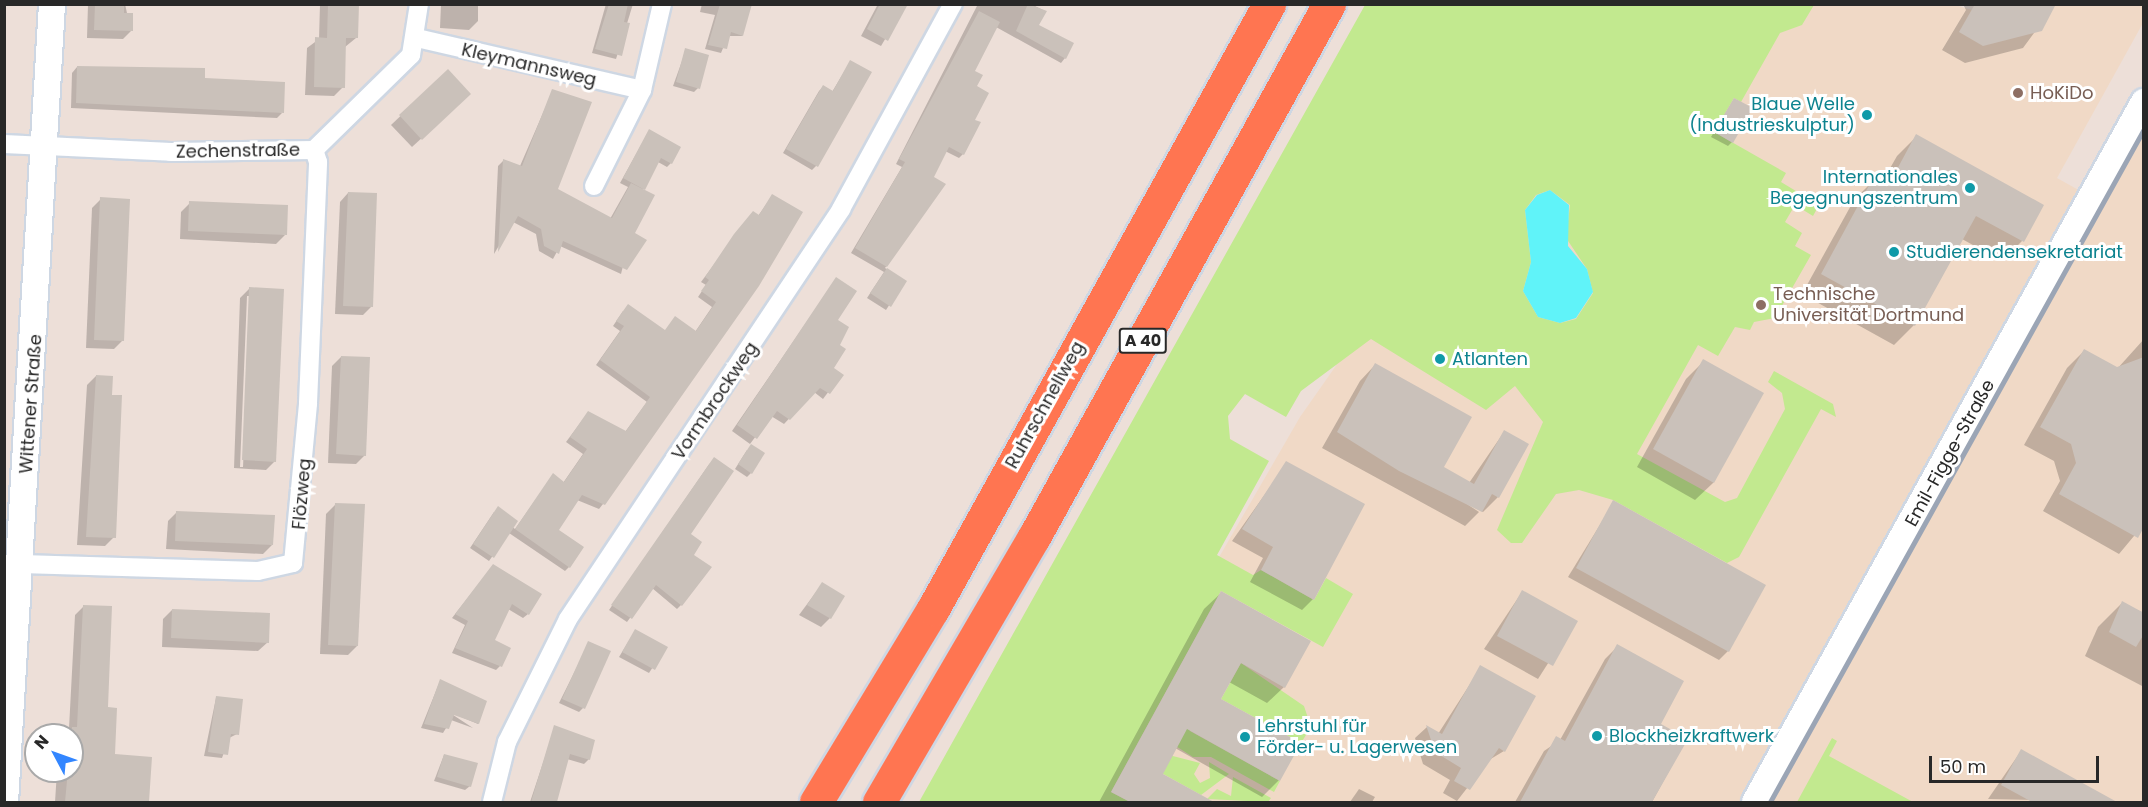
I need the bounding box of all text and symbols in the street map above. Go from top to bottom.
street label: Kleymannsweg [459,39,599,91]
place label: HoKiDo [2030,82,2093,104]
marker: HoKiDo [2011,86,2025,100]
place label: Blaue Welle (Industrieskulptur) [1689,94,1855,136]
marker: Blaue Welle (Industrieskulptur) [1860,108,1874,122]
street label: Zechenstraße [176,139,300,163]
place label: Internationales Begegnungszentrum [1770,167,1958,210]
marker: Internationales Begegnungszentrum [1963,181,1977,195]
place label: Studierendensekretariat [1906,241,2123,263]
marker: Studierendensekretariat [1887,245,1901,259]
place label: Technische Universität Dortmund [1773,284,1964,326]
marker: Technische Universität Dortmund [1754,298,1768,312]
road number: A 40 [1118,328,1168,354]
street label: Wittener Straße [15,333,47,475]
street label: Vormbrockweg [668,338,762,464]
street label: Ruhrschnellweg [1001,338,1089,472]
place label: Atlanten [1452,348,1528,370]
marker: Atlanten [1433,352,1447,366]
street label: Emil-Figge-Straße [1901,376,1999,530]
street label: Flözweg [288,458,316,530]
place label: Lehrstuhl für Förder- u. Lagerwesen [1257,716,1457,758]
north arrow [24,723,84,783]
place label: Blockheizkraftwerk [1609,725,1774,747]
marker: Blockheizkraftwerk [1590,729,1604,743]
text: N [29,730,54,754]
marker: Lehrstuhl für Förder- u. Lagerwesen [1238,730,1252,744]
scale bar [1932,744,2102,782]
text: 50 m [1940,754,1986,779]

